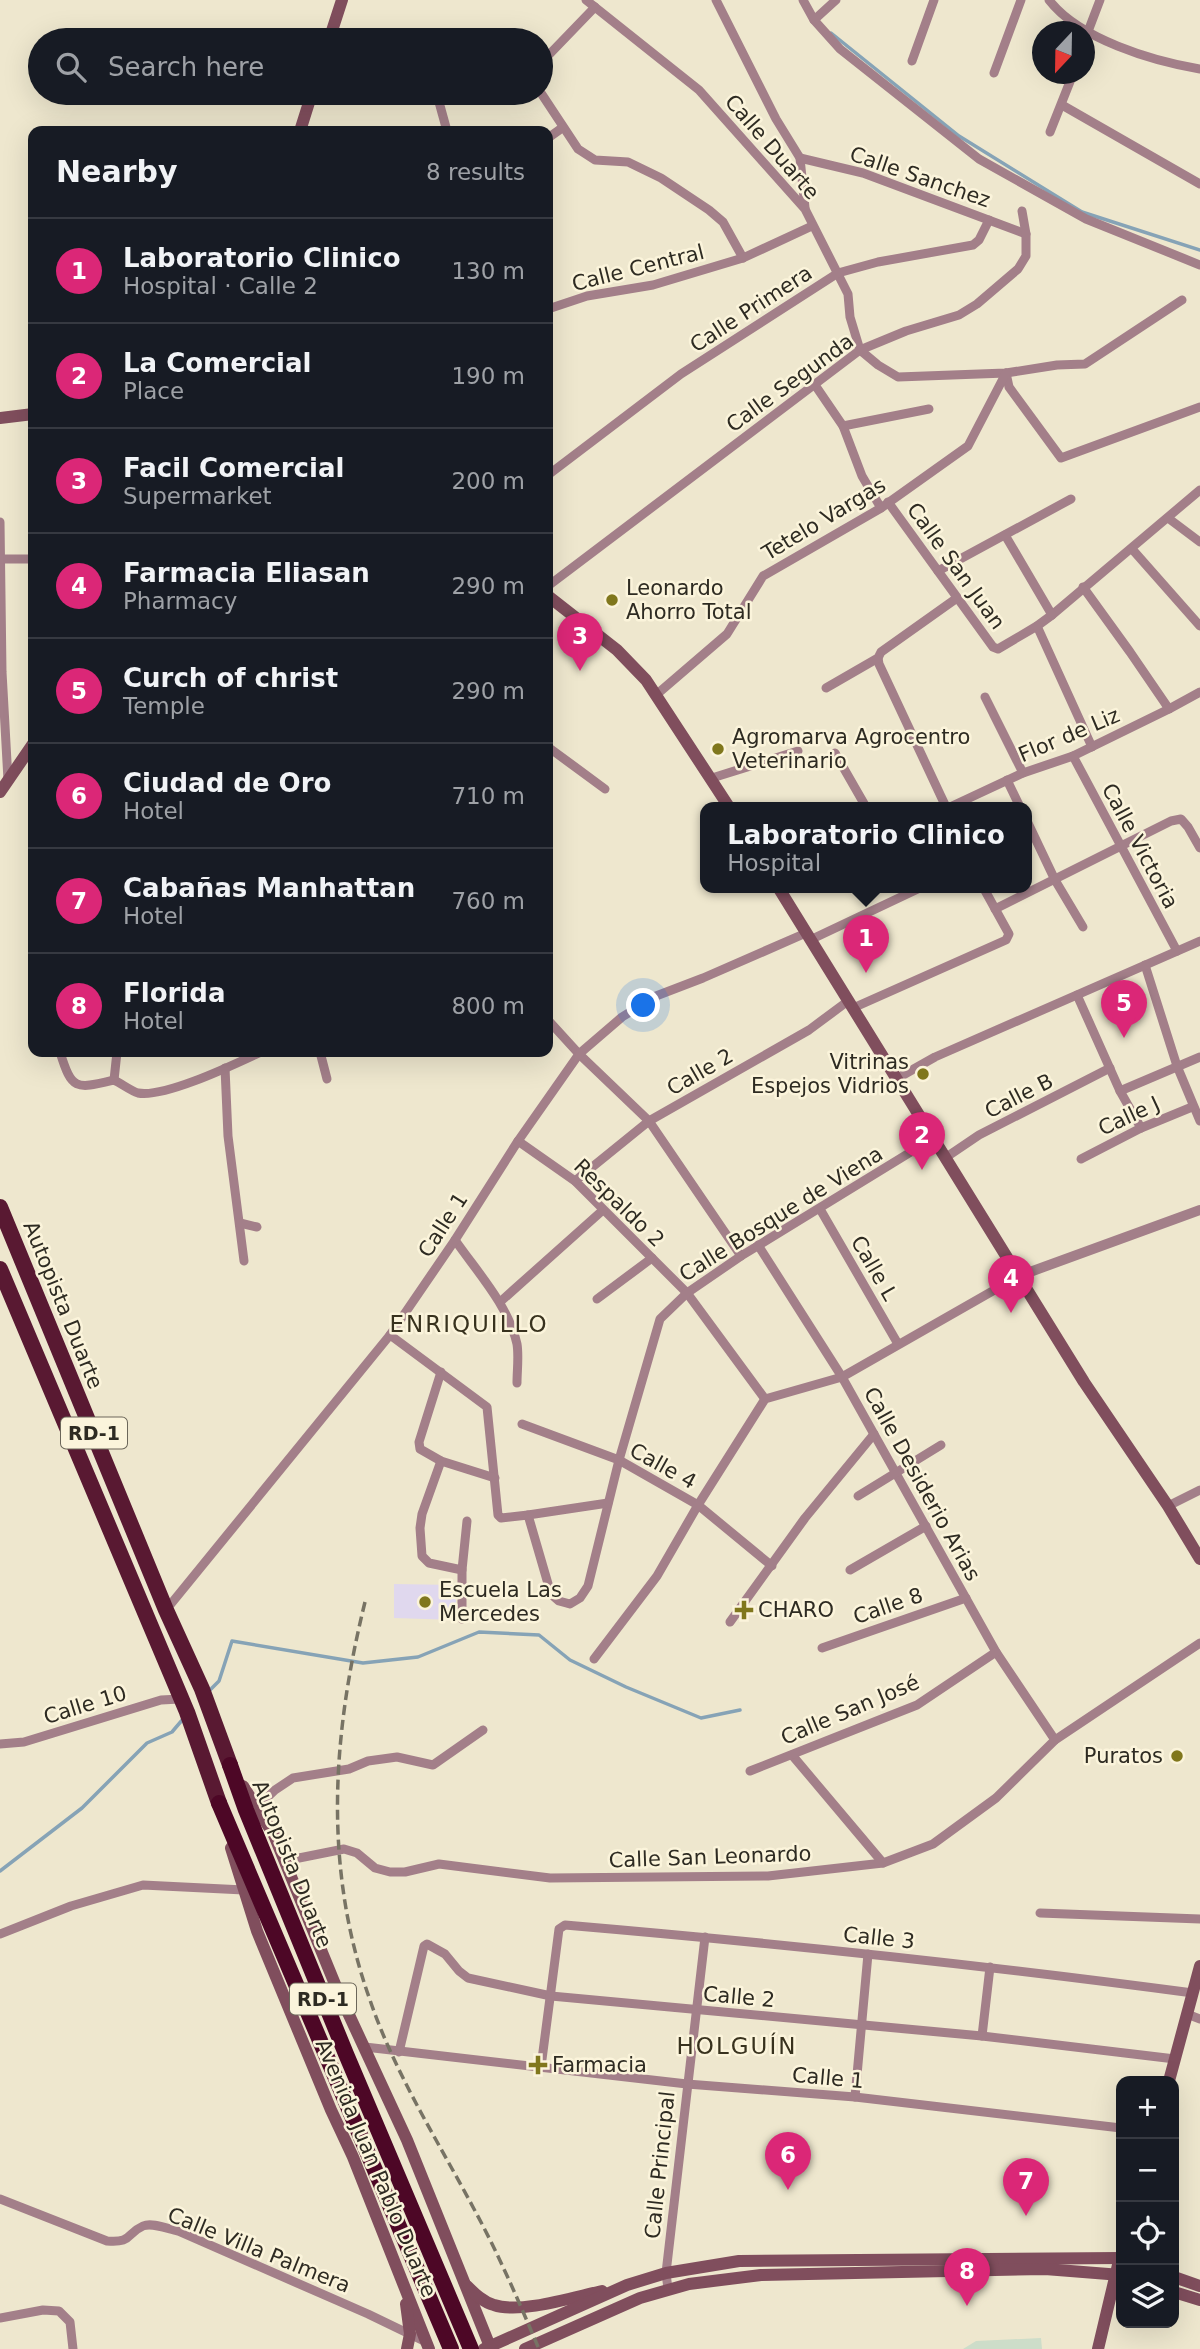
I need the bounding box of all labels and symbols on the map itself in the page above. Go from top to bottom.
north arrow [1032,21,1095,84]
street label: Calle Duarte [720,90,824,204]
street label: Calle Sanchez [847,142,993,212]
street label: Calle Central [569,240,707,296]
street label: Calle Primera [686,261,816,357]
street label: Calle Segunda [722,329,858,437]
street label: Tetelo Vargas [757,473,890,566]
street label: Calle San Juan [902,498,1010,634]
place label: Leonardo Ahorro Total [626,576,752,624]
marker: Leonardo Ahorro Total [604,592,620,608]
pin: 3 [557,613,603,671]
street label: Flor de Liz [1015,703,1123,767]
place label: Agromarva Agrocentro Veterinario [732,725,970,773]
marker: Agromarva Agrocentro Veterinario [710,741,726,757]
street label: Calle Victoria [1097,779,1183,913]
pin: 1 [843,915,889,973]
pin: 5 [1101,980,1147,1038]
your location [626,988,660,1022]
street label: Calle 2 [663,1044,737,1100]
place label: Vitrinas Espejos Vidrios [751,1050,909,1098]
marker: Vitrinas Espejos Vidrios [915,1066,931,1082]
street label: Calle B [981,1069,1057,1123]
street label: Calle J [1094,1091,1164,1141]
pin: 2 [899,1112,945,1170]
street label: Calle Bosque de Viena [675,1142,887,1286]
street label: Respaldo 2 [569,1154,669,1252]
street label: Calle 1 [413,1188,473,1262]
street label: Autopista Duarte [18,1218,108,1392]
street label: Calle L [846,1231,902,1305]
pin: 4 [988,1255,1034,1313]
district label: ENRIQUILLO [389,1311,549,1337]
street label: Calle Desiderio Arias [859,1383,985,1585]
road number: RD-1 [61,1418,127,1448]
street label: Calle 4 [626,1438,700,1494]
place label: Escuela Las Mercedes [439,1578,562,1626]
street label: Calle 8 [850,1583,926,1629]
marker: Escuela Las Mercedes [417,1594,433,1610]
place label: CHARO [758,1598,834,1622]
marker: CHARO [736,1602,752,1618]
street label: Calle San José [777,1670,923,1750]
street label: Calle 10 [41,1681,129,1729]
place label: Puratos [1084,1744,1163,1768]
marker: Puratos [1169,1748,1185,1764]
street label: Autopista Duarte [247,1777,337,1951]
street label: Calle San Leonardo [608,1841,812,1873]
street label: Calle 3 [842,1922,916,1954]
street label: Calle 2 [702,1982,776,2012]
road number: RD-1 [290,1983,356,2014]
district label: HOLGUÍN [677,2032,797,2059]
street label: Avenida Juan Pablo Duarte [311,2035,441,2301]
place label: Farmacia [552,2053,647,2077]
marker: Farmacia [530,2057,546,2073]
street label: Calle 1 [791,2063,865,2093]
street label: Calle Principal [640,2090,680,2240]
pin: 6 [765,2132,811,2190]
pin: 7 [1003,2158,1049,2216]
street label: Calle Villa Palmera [164,2202,354,2298]
pin: 8 [944,2248,990,2306]

